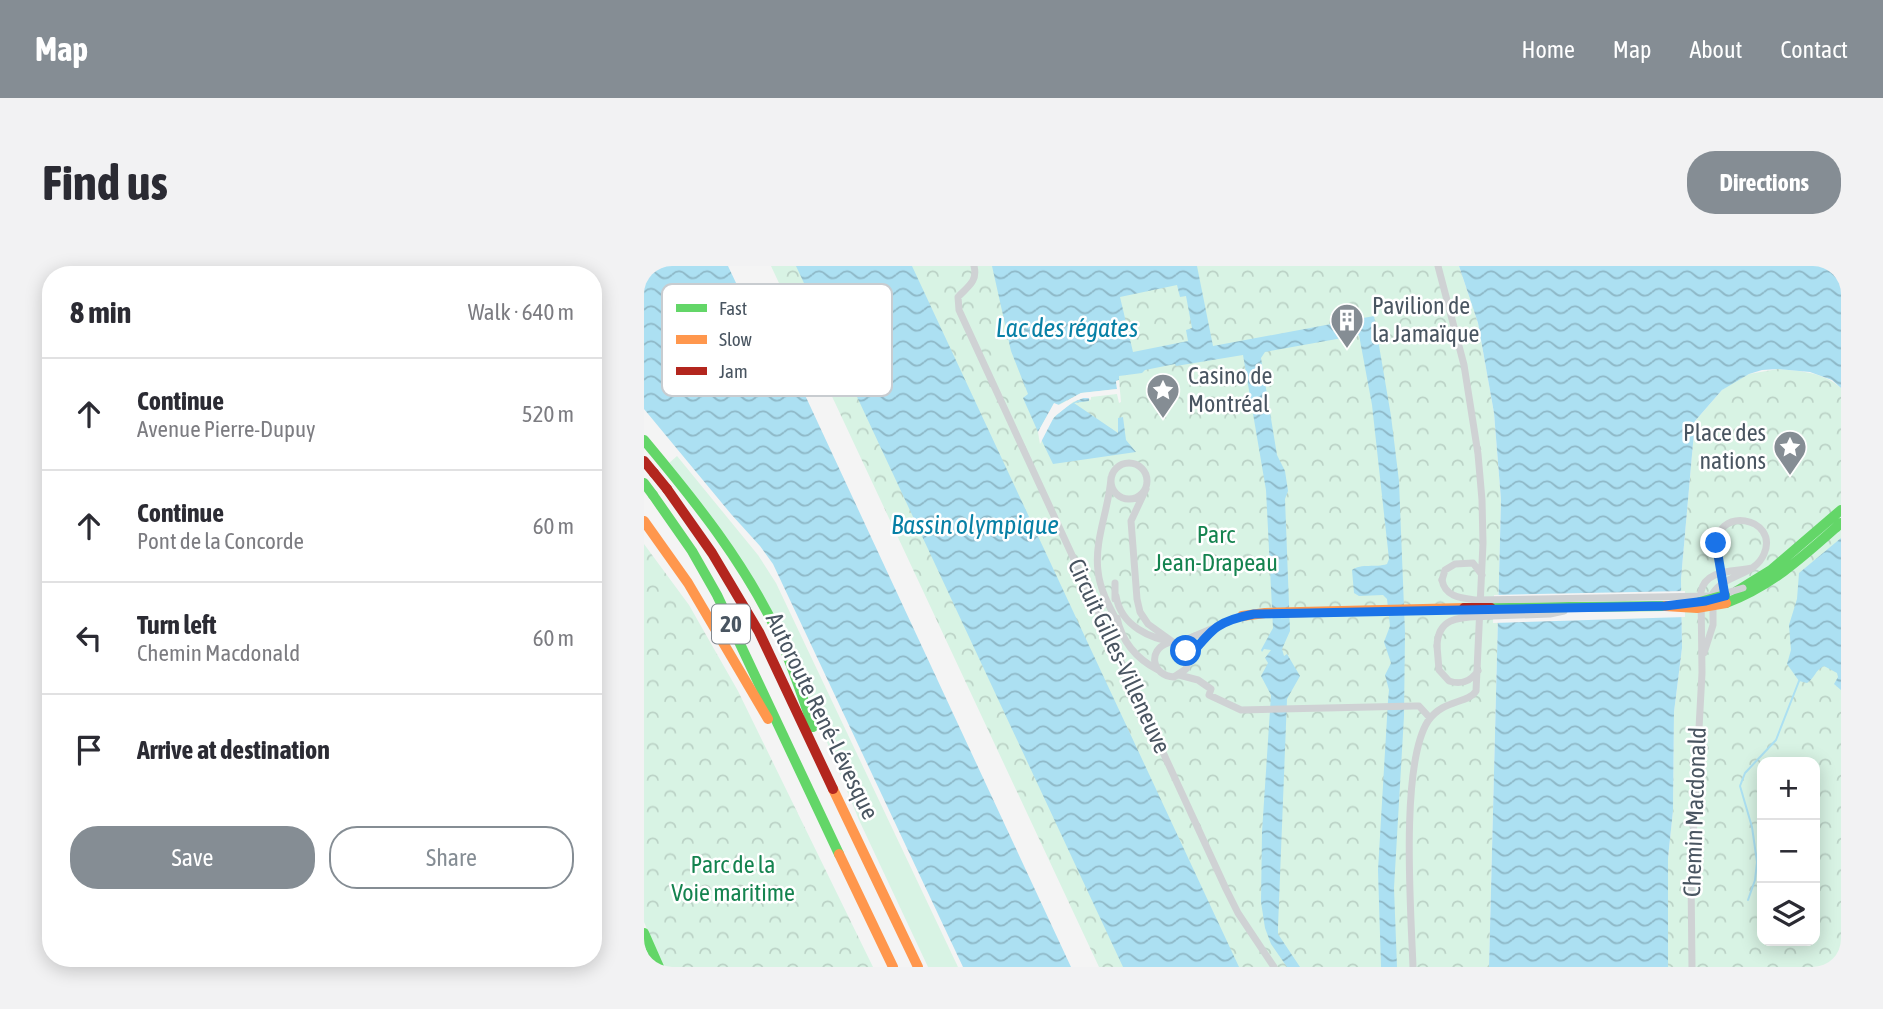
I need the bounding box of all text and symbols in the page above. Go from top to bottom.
text: Map [35,30,88,68]
text: Home [1521,36,1575,63]
text: Map [1613,36,1651,63]
text: About [1689,36,1742,63]
text: Contact [1780,36,1848,63]
button: Directions [1687,151,1841,214]
text: Find us [42,154,168,210]
legend [662,284,892,396]
place label: Pavilion de la Jamaïque [1372,292,1479,347]
text: 8 min [70,295,131,329]
text: Fast [719,297,747,319]
text: Walk · 640 m [468,299,574,325]
building icon: Pavilion de la Jamaïque [1328,301,1366,350]
water label: Lac des régates [996,313,1138,343]
text: Slow [719,328,753,350]
text: Jam [719,360,748,382]
place label: Casino de Montréal [1188,362,1272,417]
place icon: Casino de Montréal [1144,371,1182,420]
text: Continue [137,386,224,416]
icon: ahead [70,395,108,433]
text: 520 m [522,401,574,427]
text: Avenue Pierre-Dupuy [137,416,316,442]
place label: Place des nations [1683,419,1766,474]
place icon: Place des nations [1771,428,1809,477]
text: Continue [137,498,224,528]
icon: ahead [70,507,108,545]
water label: Bassin olympique [891,510,1059,540]
text: 60 m [533,513,574,539]
park label: Parc Jean-Drapeau [1154,521,1278,576]
route end [1700,527,1731,558]
text: Pont de la Concorde [137,528,304,554]
street label: Circuit Gilles-Villeneuve [1063,554,1176,757]
road number: 20 [712,604,750,644]
street label: Autoroute René-Lévesque [761,608,884,823]
text: Turn left [137,610,217,640]
icon: left [70,619,108,657]
text: 60 m [533,625,574,651]
route start [1170,635,1201,666]
text: Chemin Macdonald [137,640,300,666]
street label: Chemin Macdonald [1678,726,1711,897]
icon: arrive [70,731,108,769]
text: Arrive at destination [137,735,330,765]
map controls [1757,757,1820,946]
button: + [1757,757,1820,820]
button: − [1757,820,1820,883]
button: Save [70,826,315,889]
button: Share [329,826,574,889]
park label: Parc de la Voie maritime [671,851,795,906]
button: layers [1757,883,1820,946]

